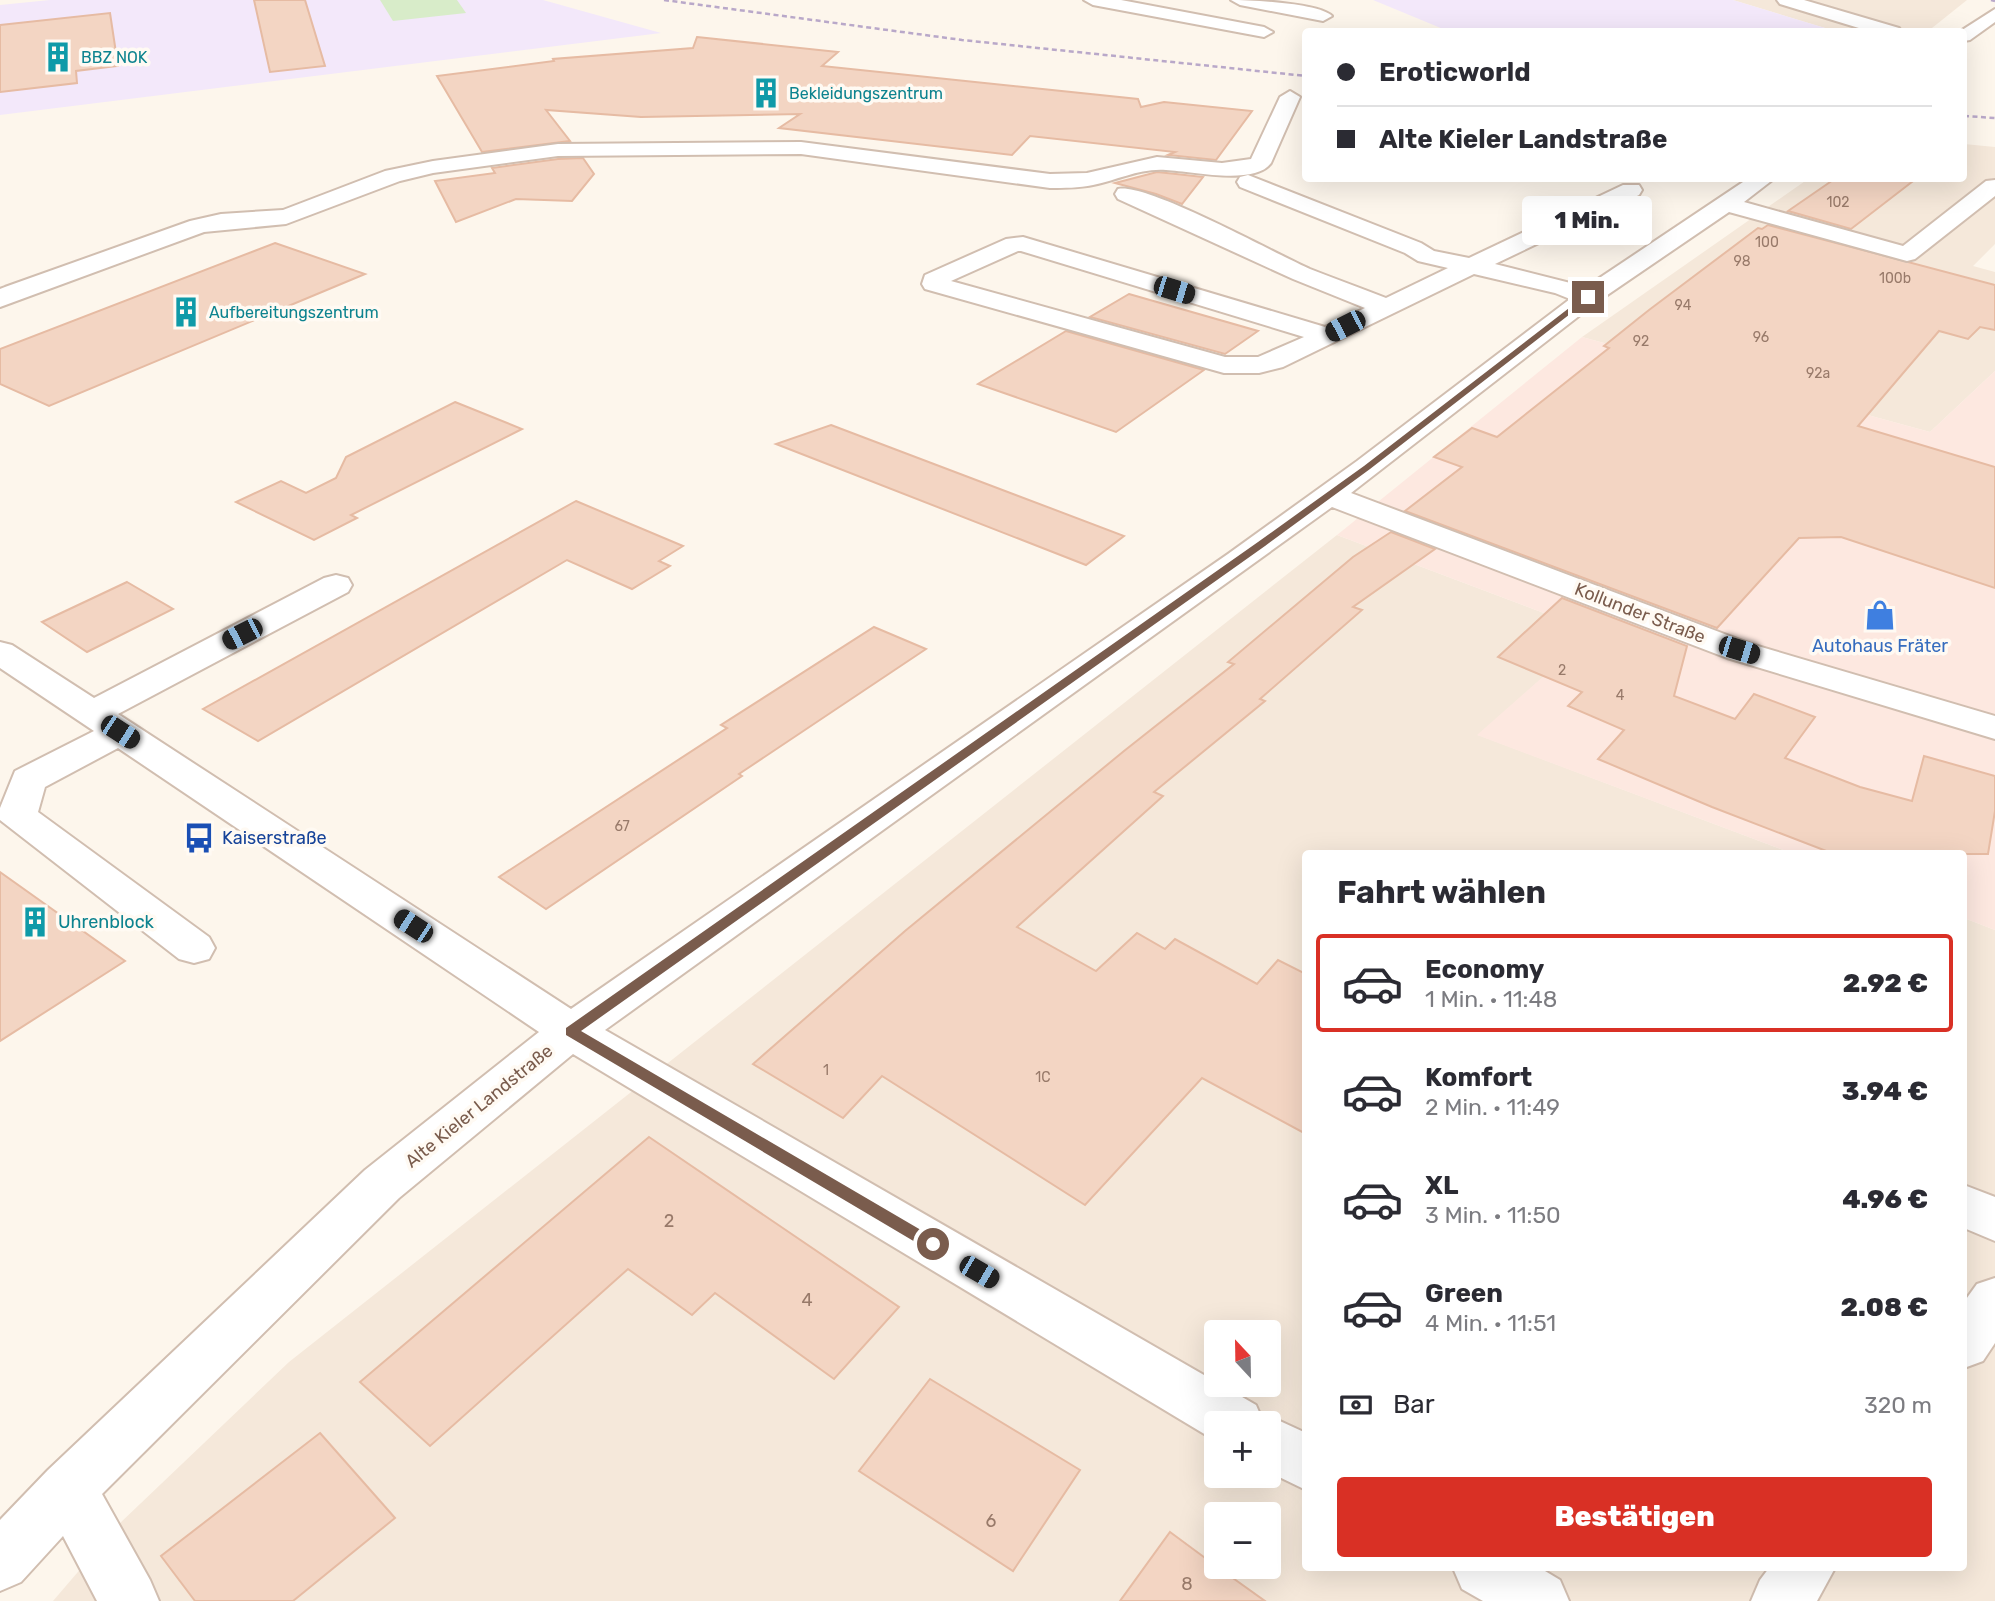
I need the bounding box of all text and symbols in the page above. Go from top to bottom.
building icon: BBZ NOK [41,40,75,74]
place label: BBZ NOK [81,48,148,67]
text: Eroticworld [1379,57,1531,88]
building icon: Bekleidungszentrum [749,76,783,110]
place label: Bekleidungszentrum [789,84,943,103]
text: Alte Kieler Landstraße [1379,124,1667,155]
house number: 102 [1826,194,1850,211]
callout: 1 Min. [1523,196,1653,244]
text: 1 Min. [1554,206,1620,234]
house number: 100 [1755,234,1779,251]
house number: 98 [1733,253,1751,270]
house number: 100b [1879,270,1911,287]
car [1151,274,1198,306]
route end [1572,281,1604,313]
building icon: Aufbereitungszentrum [169,295,203,329]
house number: 94 [1675,297,1692,314]
place label: Aufbereitungszentrum [209,303,379,322]
car [1322,307,1369,345]
house number: 96 [1753,329,1769,346]
house number: 92 [1633,333,1649,350]
house number: 92a [1806,365,1830,382]
street label: Kollunder Straße [1572,578,1708,648]
shop icon: Autohaus Fräter [1863,598,1897,632]
car [219,615,266,653]
car [1716,634,1763,666]
place label: Autohaus Fräter [1812,635,1948,657]
house number: 2 [1558,662,1566,679]
house number: 4 [1616,687,1625,704]
car [97,712,144,752]
house number: 67 [614,818,630,835]
bus stop icon: Kaiserstraße [182,821,216,855]
place label: Kaiserstraße [222,827,327,849]
text: Fahrt wählen [1337,873,1546,911]
building icon: Uhrenblock [18,905,52,939]
car [390,906,437,946]
place label: Uhrenblock [58,911,155,933]
icon: car [1341,952,1404,1015]
text: Economy [1425,954,1544,985]
text: 2.92 € [1843,968,1928,999]
text: 1 Min. · 11:48 [1425,985,1557,1013]
street label: Alte Kieler Landstraße [401,1040,557,1172]
icon: car [1341,1060,1404,1123]
house number: 1 [823,1062,829,1079]
text: Komfort [1425,1062,1532,1093]
house number: 1C [1035,1069,1051,1086]
text: 3.94 € [1842,1076,1928,1107]
text: 2 Min. · 11:49 [1425,1093,1560,1121]
icon: car [1341,1168,1404,1231]
text: XL [1425,1170,1458,1201]
text: 4.96 € [1842,1184,1928,1215]
text: 3 Min. · 11:50 [1425,1201,1561,1229]
house number: 2 [664,1210,674,1232]
route start [917,1228,949,1260]
car [956,1252,1003,1292]
icon: car [1341,1276,1404,1339]
text: Green [1425,1278,1503,1309]
house number: 4 [801,1289,813,1311]
text: 2.08 € [1840,1292,1928,1323]
text: 4 Min. · 11:51 [1425,1309,1556,1337]
north arrow [1204,1320,1281,1396]
map controls [1204,1320,1281,1579]
icon: cash [1337,1386,1375,1424]
text: Bar [1393,1389,1435,1420]
text: 320 m [1864,1391,1932,1419]
button: + [1204,1411,1281,1488]
button: Bestätigen [1337,1477,1932,1557]
button: − [1204,1502,1281,1579]
house number: 6 [986,1510,997,1532]
house number: 8 [1181,1573,1193,1595]

